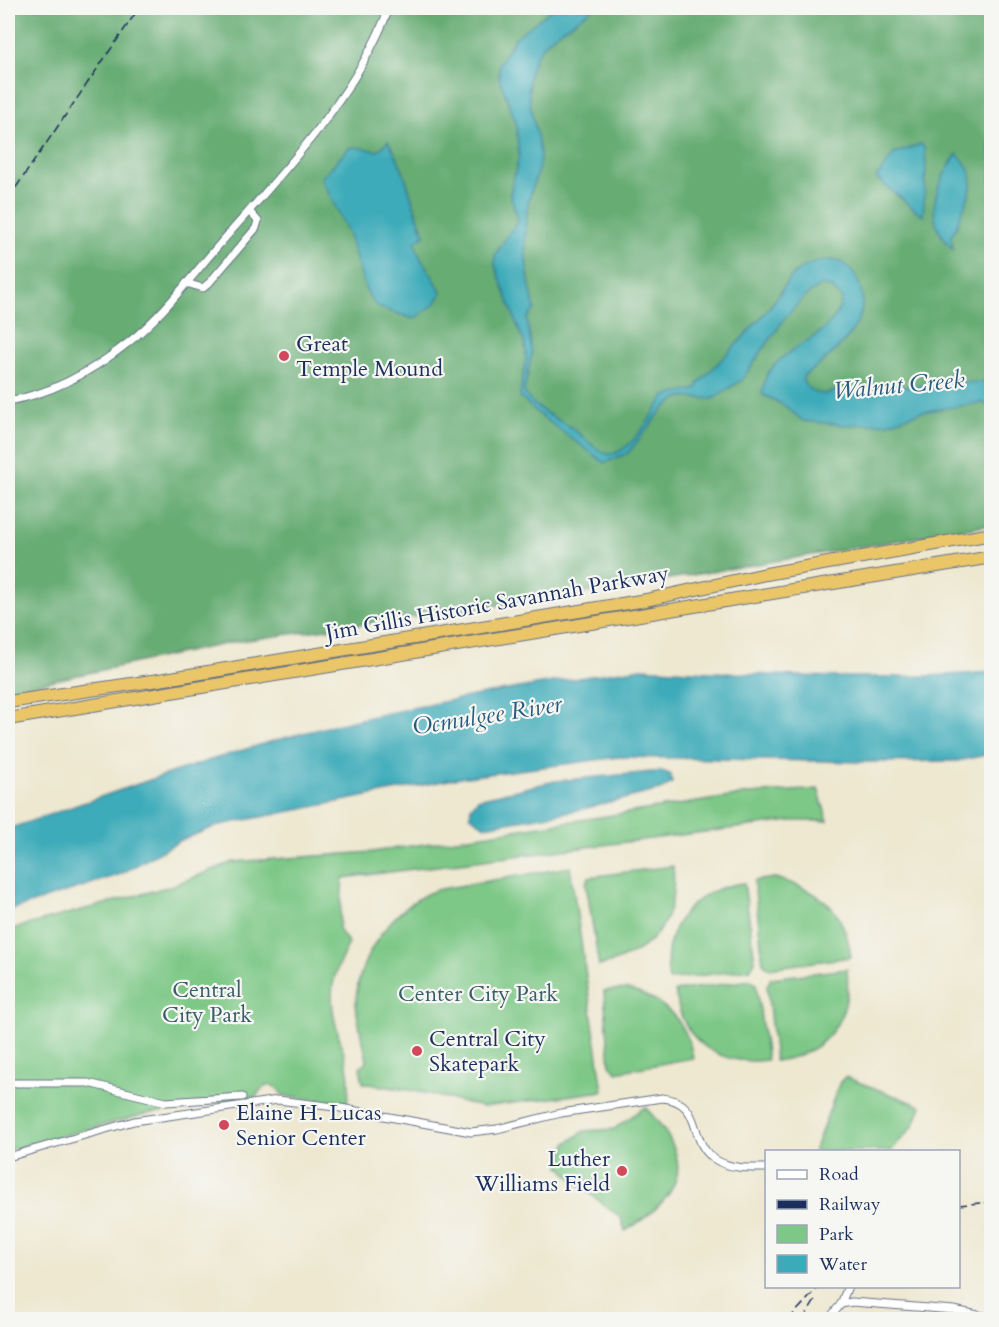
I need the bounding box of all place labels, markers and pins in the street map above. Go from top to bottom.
place label: Great Temple Mound [296,329,443,384]
marker: Great Temple Mound [277,349,291,363]
place label: Central City Skatepark [429,1024,546,1079]
marker: Central City Skatepark [410,1044,424,1058]
place label: Elaine H. Lucas Senior Center [236,1098,381,1153]
marker: Elaine H. Lucas Senior Center [217,1118,231,1132]
place label: Luther Williams Field [474,1144,611,1199]
marker: Luther Williams Field [615,1164,629,1178]

